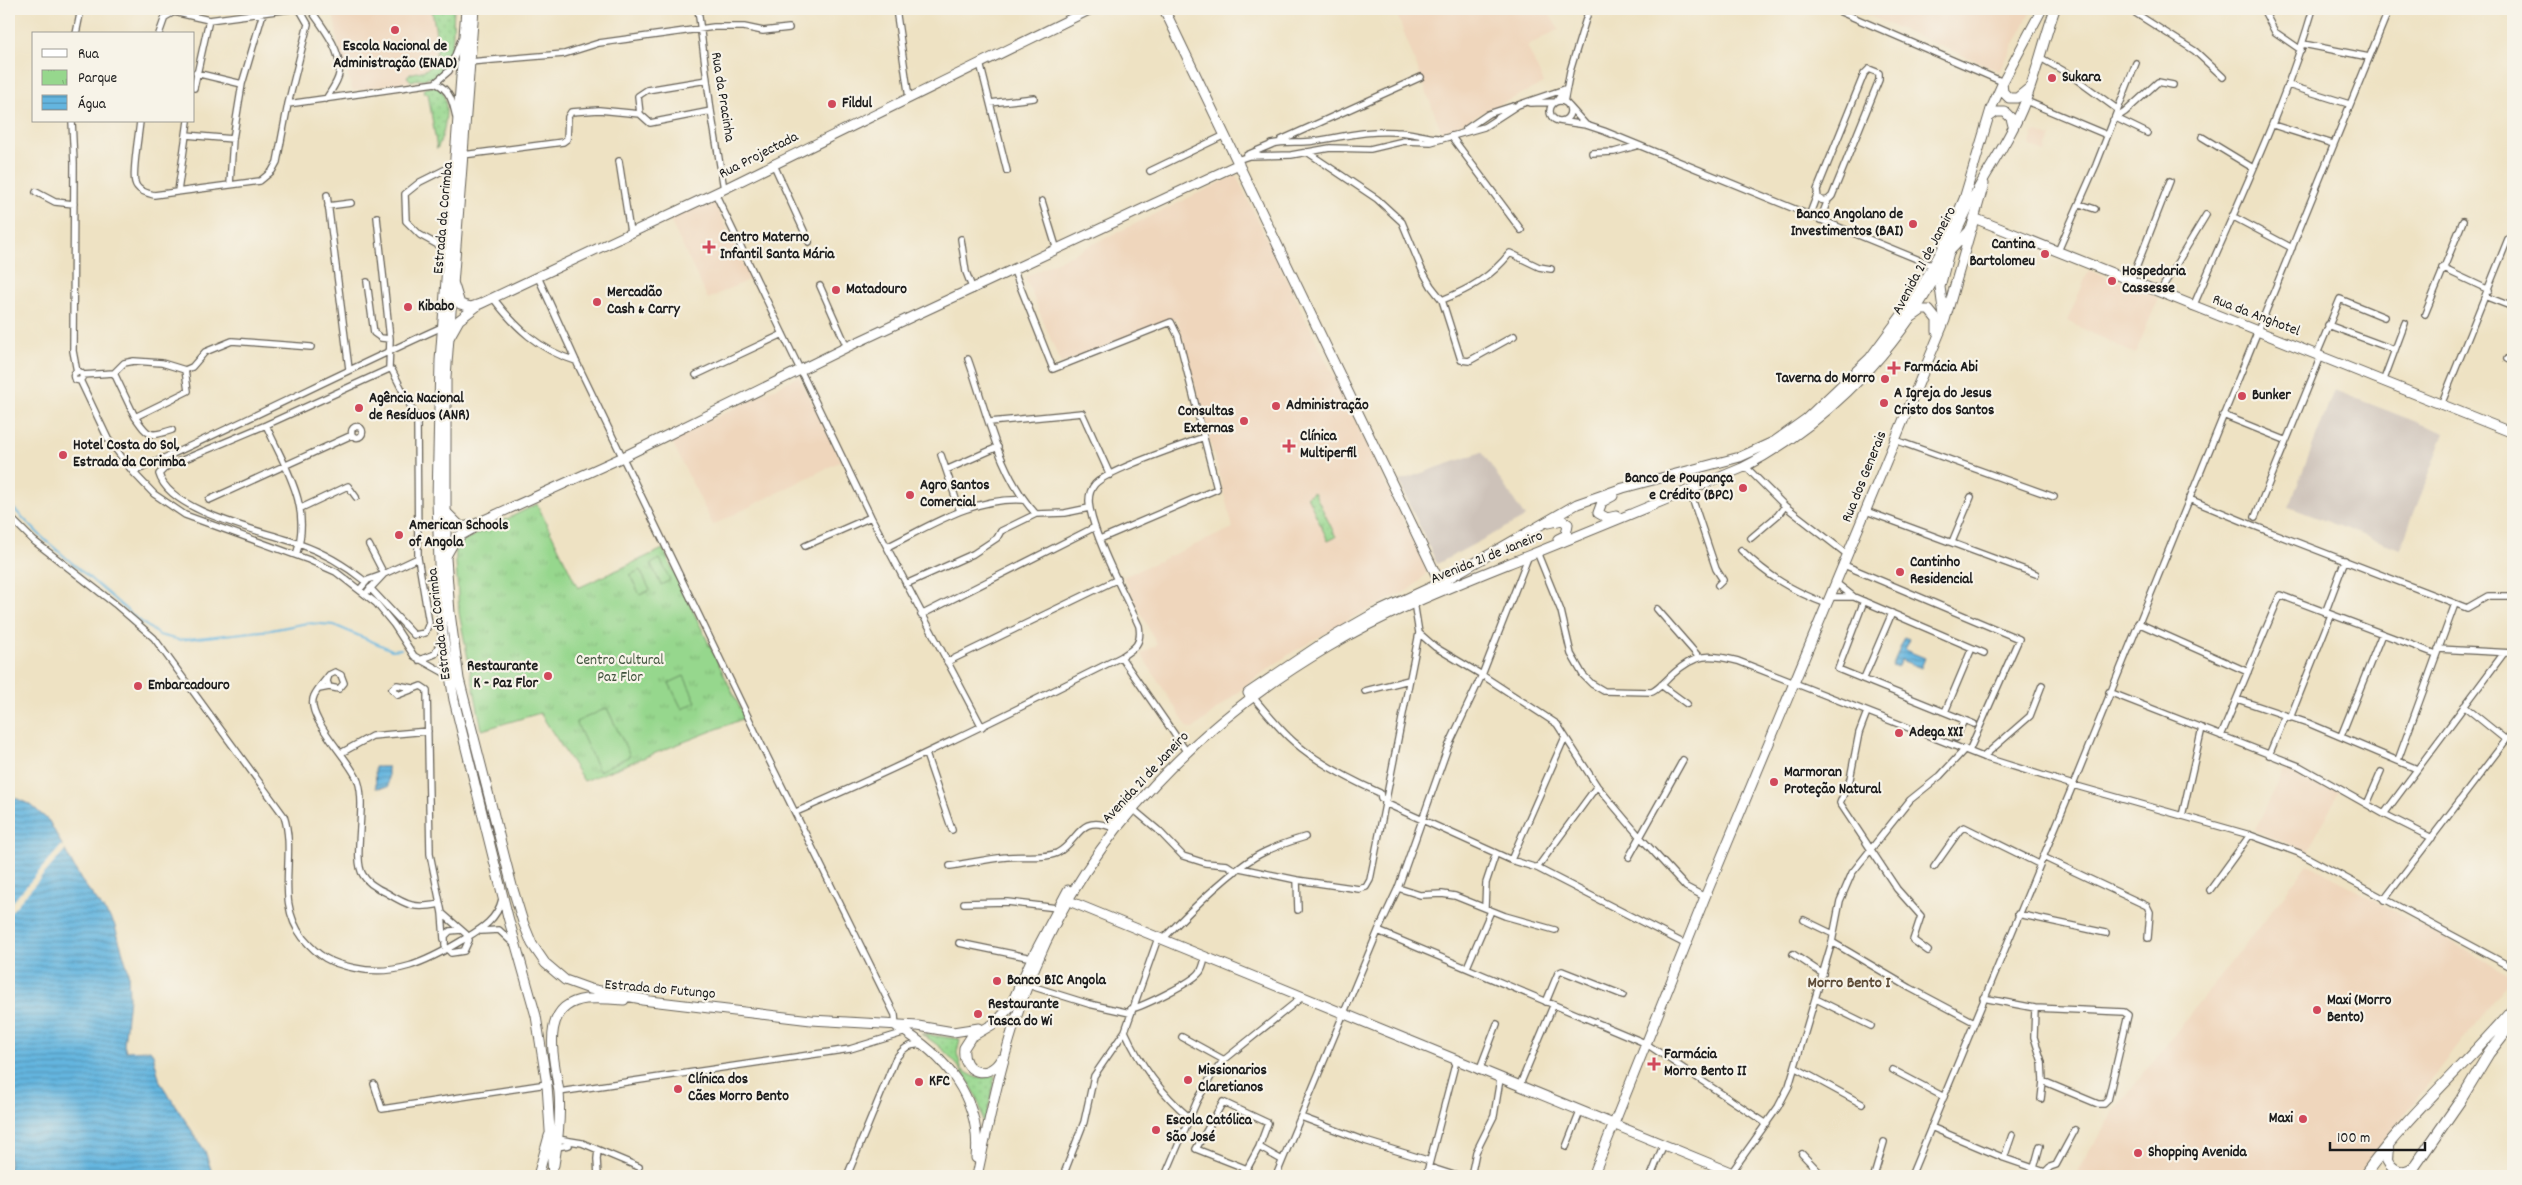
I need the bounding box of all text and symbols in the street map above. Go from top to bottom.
marker: Escola Nacional de Administração (ENAD) [389,24,401,36]
legend [32,32,195,122]
place label: Escola Nacional de Administração (ENAD) [333,36,457,75]
text: Rua [78,44,100,66]
street label: Rua da Pracinha [704,50,740,144]
place label: Sukara [2062,67,2102,89]
text: Parque [78,68,118,90]
marker: Sukara [2046,72,2058,84]
place label: Fildul [842,93,873,115]
text: Água [78,94,107,116]
marker: Fildul [826,98,838,110]
street label: Rua Projectada [715,126,803,185]
street label: Estrada da Corimba [428,160,460,275]
street label: Avenida 21 de Janeiro [1887,203,1963,319]
place label: Banco Angolano de Investimentos (BAI) [1791,204,1903,243]
marker: Banco Angolano de Investimentos (BAI) [1907,218,1919,230]
place label: Centro Materno Infantil Santa Mária [720,227,835,266]
place label: Cantina Bartolomeu [1969,234,2036,273]
marker: Centro Materno Infantil Santa Mária [702,240,716,254]
marker: Cantina Bartolomeu [2039,248,2051,260]
place label: Hospedaria Cassesse [2122,261,2187,300]
marker: Hospedaria Cassesse [2106,275,2118,287]
place label: Matadouro [846,279,907,301]
place label: Mercadão Cash & Carry [607,282,681,321]
marker: Matadouro [830,284,842,296]
street label: Rua da Anghotel [2209,289,2304,343]
place label: Kibabo [418,296,455,318]
marker: Mercadão Cash & Carry [591,296,603,308]
marker: Kibabo [402,301,414,313]
place label: Farmácia Abi [1904,357,1978,379]
marker: Farmácia Abi [1888,362,1900,374]
place label: Taverna do Morro [1776,368,1875,390]
marker: Taverna do Morro [1879,373,1891,385]
place label: A Igreja do Jesus Cristo dos Santos [1894,383,1994,422]
place label: Bunker [2252,385,2291,407]
place label: Agência Nacional de Resíduos (ANR) [369,388,470,427]
marker: Bunker [2236,390,2248,402]
place label: Administração [1286,395,1369,417]
marker: A Igreja do Jesus Cristo dos Santos [1878,397,1890,409]
marker: Administração [1270,400,1282,412]
place label: Consultas Externas [1178,401,1234,440]
marker: Agência Nacional de Resíduos (ANR) [353,402,365,414]
marker: Consultas Externas [1238,415,1250,427]
place label: Clínica Multiperfil [1300,426,1357,465]
street label: Rua dos Generais [1837,428,1893,526]
place label: Hotel Costa do Sol, Estrada da Corimba [73,435,186,474]
marker: Clínica Multiperfil [1282,439,1296,453]
marker: Hotel Costa do Sol, Estrada da Corimba [57,449,69,461]
place label: Banco de Poupança e Crédito (BPC) [1625,468,1734,507]
place label: Agro Santos Comercial [920,475,990,514]
marker: Banco de Poupança e Crédito (BPC) [1737,482,1749,494]
marker: Agro Santos Comercial [904,489,916,501]
place label: American Schools of Angola [409,515,509,554]
street label: Avenida 21 de Janeiro [1427,525,1547,591]
marker: American Schools of Angola [393,529,405,541]
place label: Cantinho Residencial [1910,552,1973,591]
street label: Estrada da Corimba [422,566,458,681]
marker: Cantinho Residencial [1894,566,1906,578]
park label: Centro Cultural Paz Flor [576,650,664,689]
place label: Restaurante K - Paz Flor [467,656,538,695]
marker: Restaurante K - Paz Flor [542,670,554,682]
place label: Embarcadouro [148,675,230,697]
marker: Embarcadouro [132,680,144,692]
place label: Adega XXI [1909,722,1963,744]
street label: Avenida 21 de Janeiro [1097,727,1195,829]
marker: Adega XXI [1893,727,1905,739]
place label: Marmoran Proteção Natural [1784,762,1882,801]
marker: Marmoran Proteção Natural [1768,776,1780,788]
place label: Banco BIC Angola [1007,970,1107,992]
district label: Morro Bento I [1808,972,1891,995]
street label: Estrada do Futungo [604,974,717,1006]
marker: Banco BIC Angola [991,975,1003,987]
place label: Maxi (Morro Bento) [2327,990,2392,1029]
place label: Restaurante Tasca do Wi [988,994,1059,1033]
marker: Maxi (Morro Bento) [2311,1004,2323,1016]
marker: Restaurante Tasca do Wi [972,1008,984,1020]
place label: Farmácia Morro Bento II [1664,1044,1747,1083]
marker: Farmácia Morro Bento II [1648,1058,1660,1070]
place label: Missionarios Claretianos [1198,1060,1267,1099]
place label: Clínica dos Cães Morro Bento [688,1069,789,1108]
place label: KFC [929,1071,951,1093]
marker: Missionarios Claretianos [1182,1074,1194,1086]
marker: KFC [913,1076,925,1088]
marker: Clínica dos Cães Morro Bento [672,1083,684,1095]
place label: Maxi [2269,1108,2293,1130]
place label: Escola Católica São José [1166,1110,1253,1149]
marker: Maxi [2297,1113,2309,1125]
scale bar [2330,1120,2424,1152]
marker: Escola Católica São José [1150,1124,1162,1136]
text: 100 m [2337,1128,2370,1150]
place label: Shopping Avenida [2148,1142,2247,1164]
marker: Shopping Avenida [2132,1147,2144,1159]

